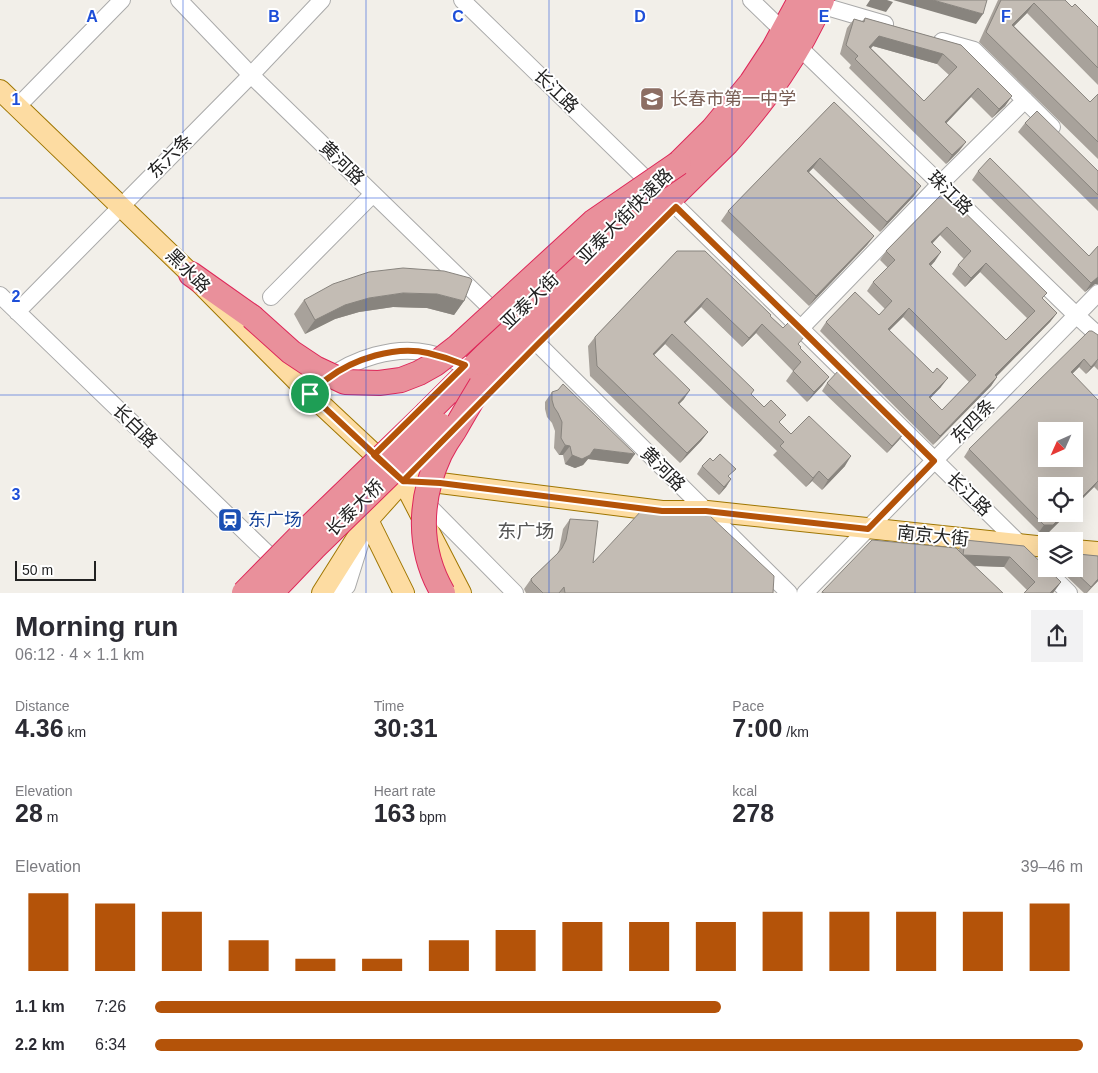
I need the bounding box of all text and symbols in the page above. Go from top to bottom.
text: A [86,8,98,25]
text: B [268,8,280,25]
text: C [452,8,464,25]
text: D [634,8,646,25]
text: E [819,8,830,25]
text: F [1001,8,1011,25]
street label: 长江路 [530,65,582,117]
school or university icon: 长春市第一中学 [639,86,665,112]
place label: 长春市第一中学 [670,89,796,109]
text: 1 [12,91,21,108]
street label: 东六条 [144,130,196,182]
street label: 黄河路 [316,137,368,189]
street label: 亚泰大街快速路 [573,164,677,268]
street label: 珠江路 [924,167,976,219]
street label: 黑水路 [162,245,214,297]
street label: 亚泰大街 [497,269,563,333]
text: 2 [12,288,21,305]
pin [289,373,331,415]
icon: arrive [296,380,324,408]
street label: 东四条 [947,395,999,447]
street label: 长白路 [109,400,161,452]
north arrow [1038,422,1082,468]
map controls [1038,422,1083,577]
street label: 黄河路 [637,443,689,495]
street label: 长江路 [943,468,995,520]
street label: 长泰大桥 [322,476,388,540]
button: locate [1038,477,1083,522]
text: 3 [12,486,21,503]
station icon: 东广场 [217,507,243,533]
place label: 东广场 [248,510,302,530]
district label: 东广场 [497,521,555,542]
street label: 南京大街 [896,522,970,550]
button: layers [1038,532,1083,577]
scale bar [15,558,96,581]
text: 50 m [22,562,53,578]
button: share [1031,610,1083,662]
text: Morning run [15,611,178,642]
text: 06:12 · 4 × 1.1 km [15,646,144,663]
text: Distance [15,698,69,714]
text: Time [374,698,404,714]
text: Pace [732,698,764,714]
text: 4.36 [15,714,64,742]
text: 30:31 [374,714,438,742]
text: 7:00 [732,714,782,742]
text: km [64,724,86,740]
text: /km [782,724,809,740]
text: Elevation [15,783,73,799]
text: Heart rate [374,783,436,799]
text: kcal [732,783,757,799]
text: 28 [15,799,43,827]
text: 163 [374,799,415,827]
text: 278 [732,799,774,827]
text: m [43,809,58,825]
text: bpm [415,809,447,825]
text: Elevation [15,858,81,875]
text: 39–46 m [1021,858,1083,875]
text: 1.1 km [15,998,65,1015]
text: 7:26 [95,998,126,1015]
text: 2.2 km [15,1036,65,1053]
text: 6:34 [95,1036,126,1053]

